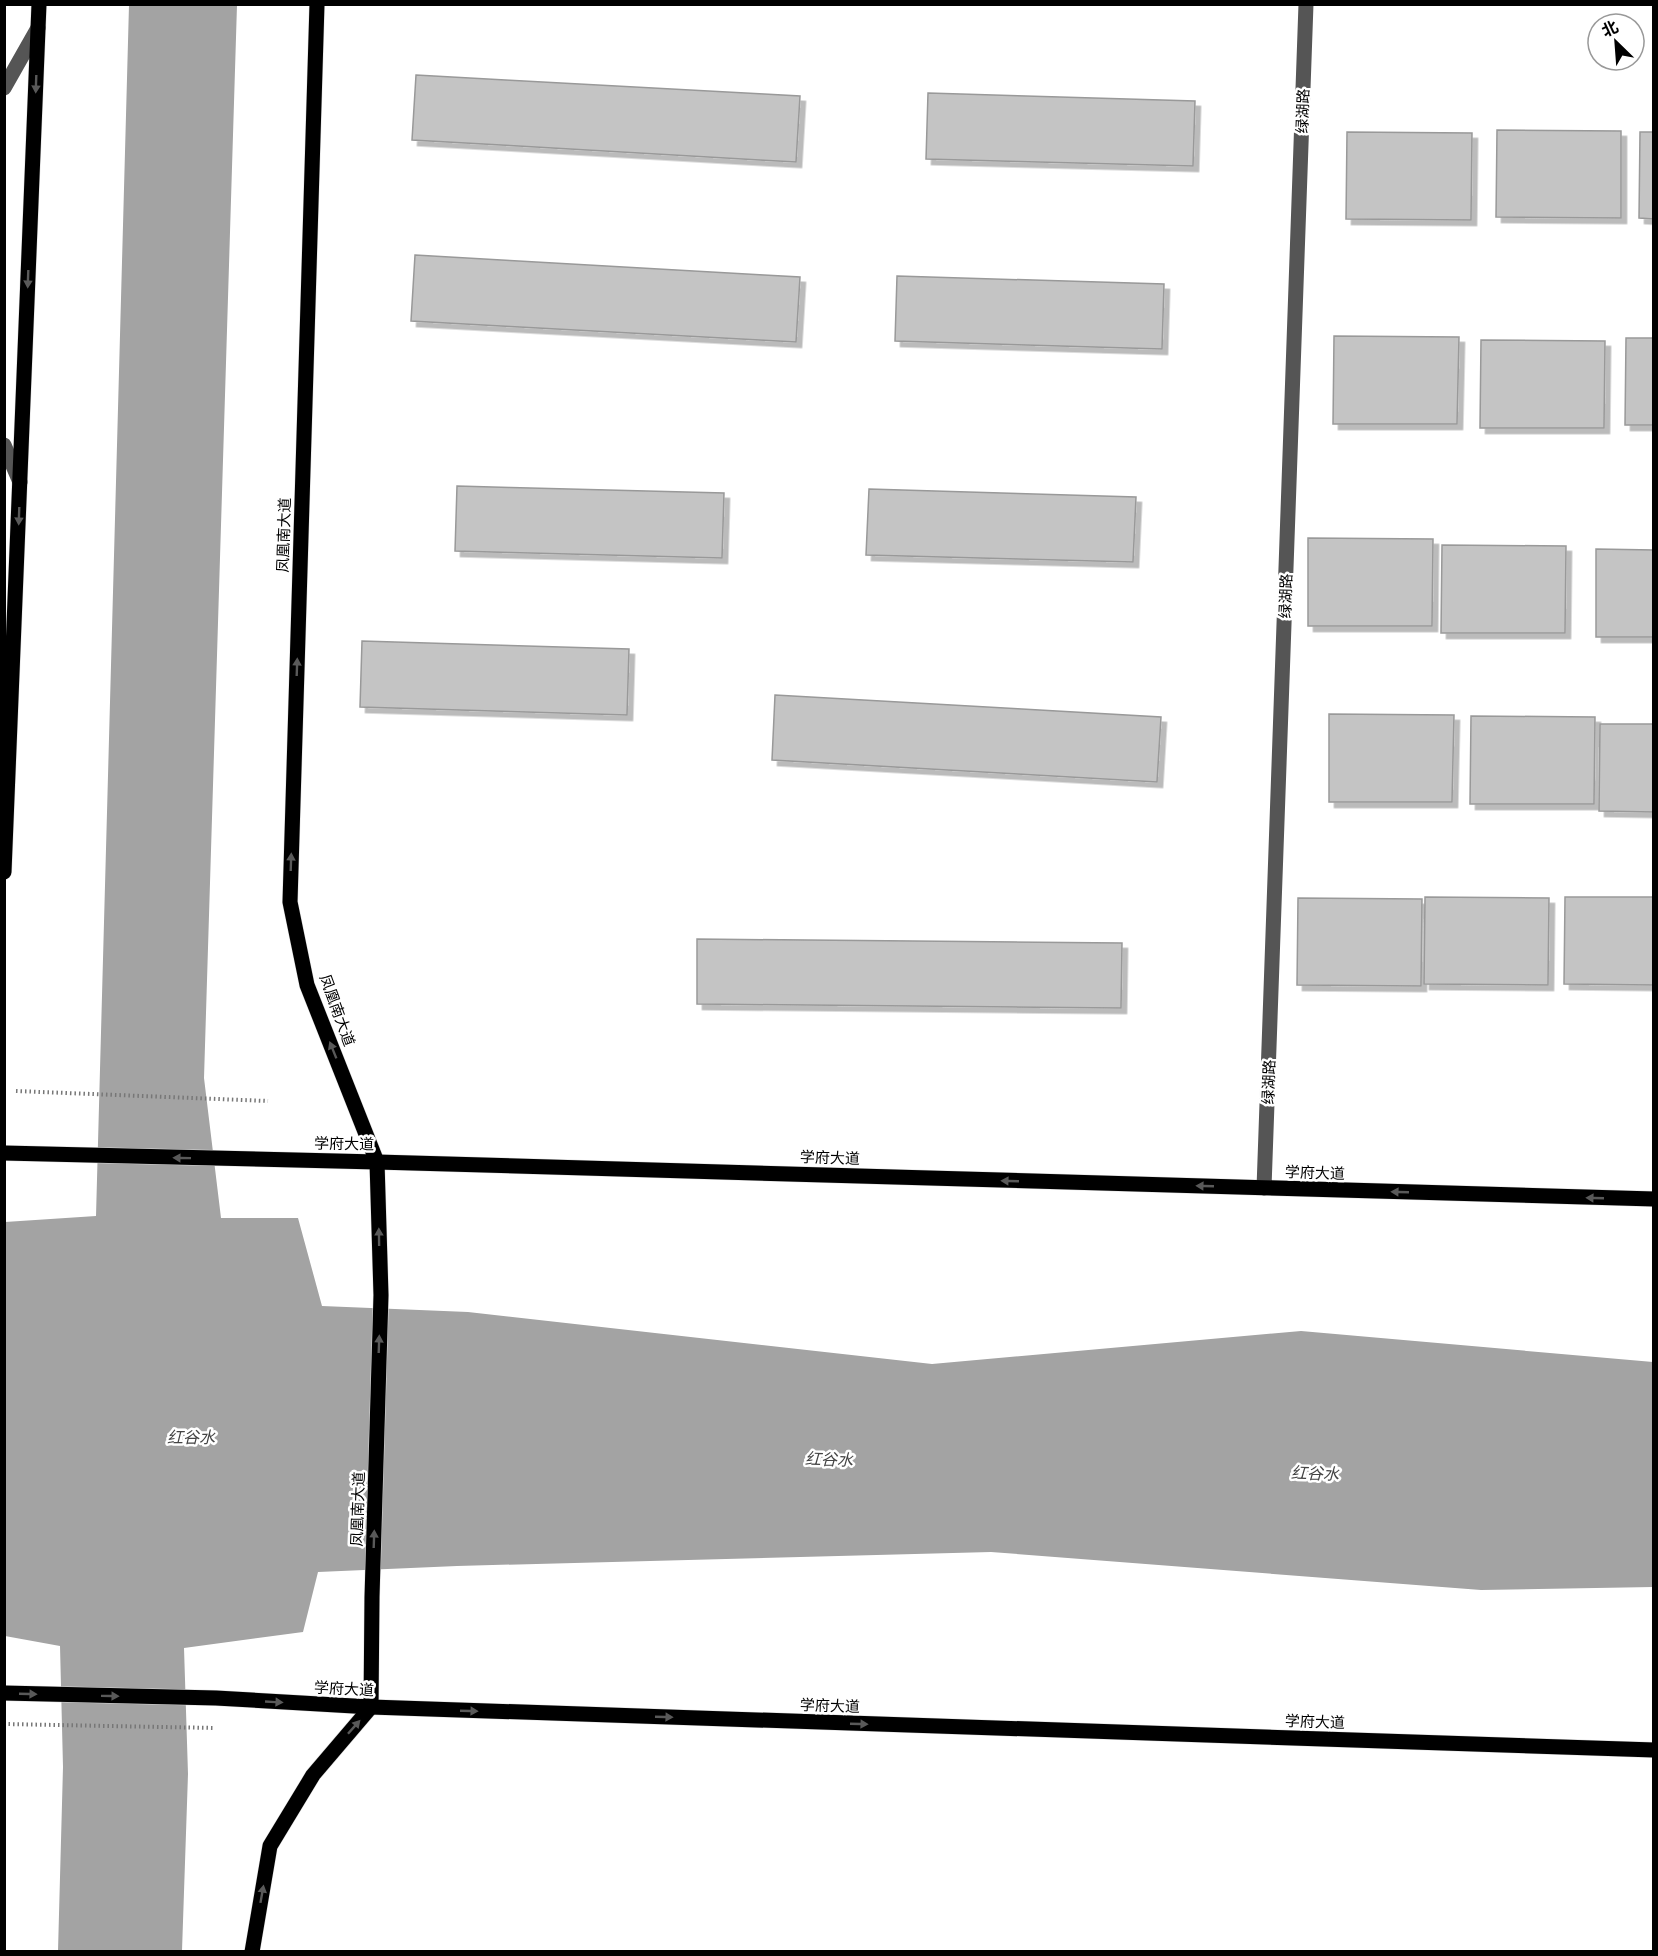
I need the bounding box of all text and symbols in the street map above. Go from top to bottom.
north arrow [1586,12,1646,72]
text: 北 [1598,15,1622,42]
one-way arrow [31,74,40,93]
street label: 绿湖路 [1291,88,1313,134]
one-way arrow [24,269,33,288]
street label: 凤凰南大道 [272,497,294,573]
one-way arrow [14,506,23,525]
street label: 绿湖路 [1274,573,1296,619]
one-way arrow [293,658,302,677]
one-way arrow [287,853,296,872]
street label: 凤凰南大道 [316,971,360,1049]
one-way arrow [328,1041,338,1059]
street label: 绿湖路 [1257,1059,1279,1105]
street label: 学府大道 [314,1132,374,1154]
street label: 学府大道 [800,1146,860,1168]
one-way arrow [173,1153,192,1163]
street label: 学府大道 [1285,1161,1345,1183]
one-way arrow [1001,1176,1020,1185]
one-way arrow [1196,1182,1215,1191]
one-way arrow [1391,1187,1410,1197]
one-way arrow [1586,1193,1605,1202]
one-way arrow [375,1227,384,1246]
one-way arrow [375,1334,384,1353]
water label: 红谷水 [167,1426,216,1448]
water label: 红谷水 [805,1447,854,1471]
water label: 红谷水 [1291,1461,1340,1485]
street label: 凤凰南大道 [346,1471,368,1547]
one-way arrow [369,1529,378,1548]
street label: 学府大道 [314,1676,374,1700]
one-way arrow [19,1689,38,1698]
one-way arrow [101,1691,120,1701]
street label: 学府大道 [800,1694,860,1716]
one-way arrow [265,1697,284,1706]
one-way arrow [460,1706,479,1715]
street label: 学府大道 [1285,1710,1345,1732]
one-way arrow [654,1712,673,1722]
one-way arrow [849,1719,868,1728]
one-way arrow [347,1720,360,1735]
one-way arrow [258,1884,267,1903]

